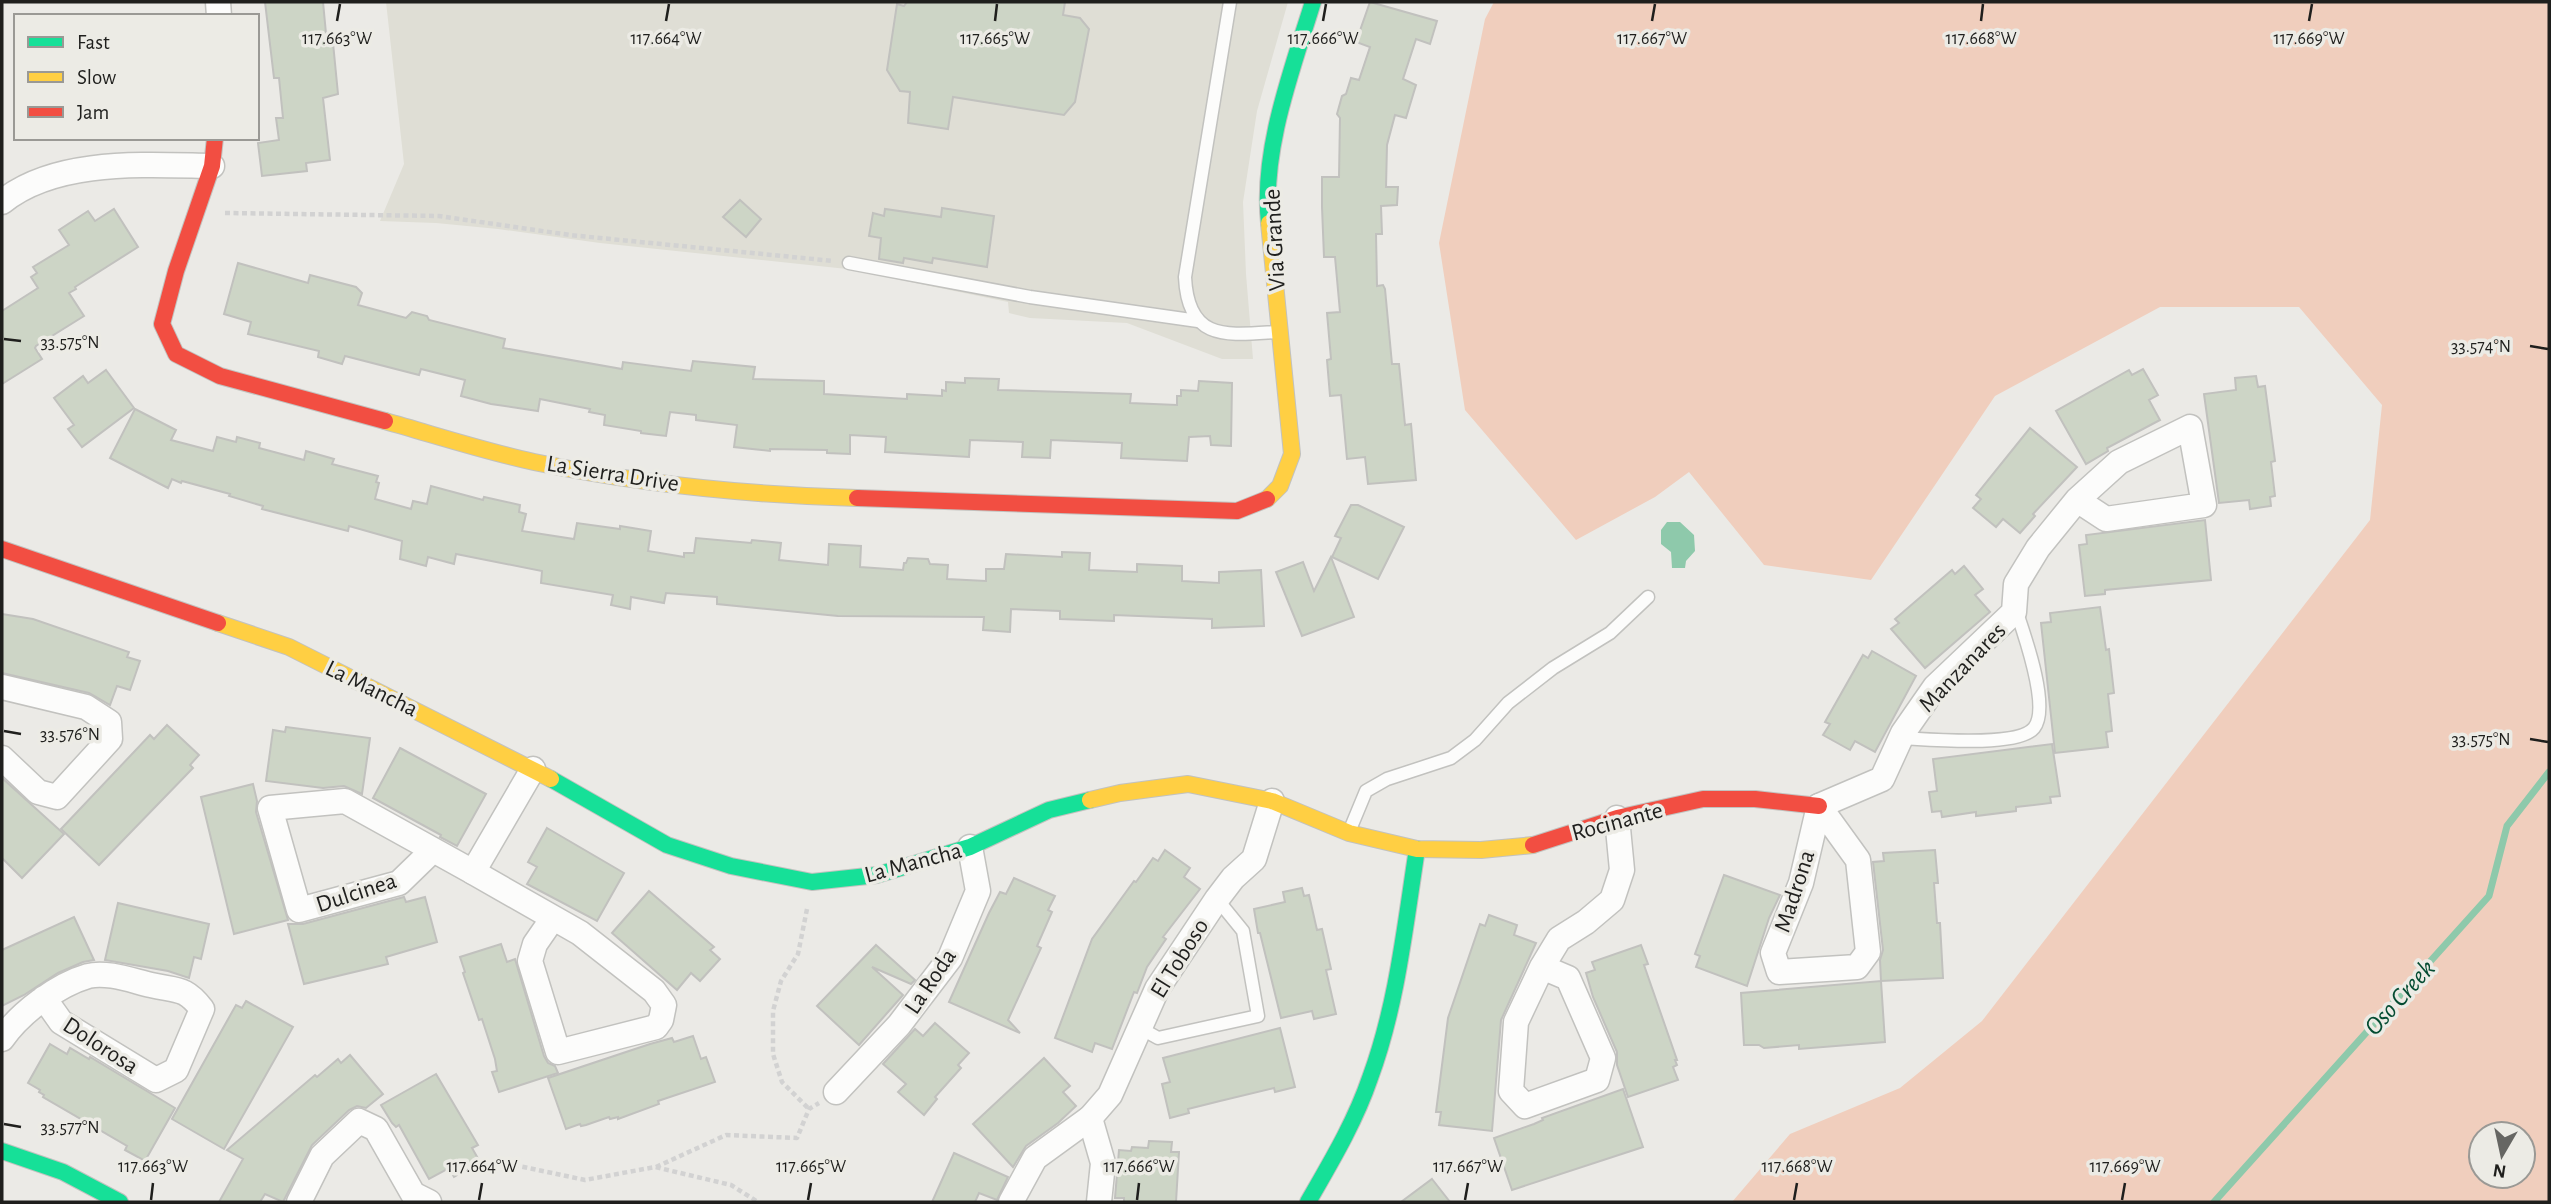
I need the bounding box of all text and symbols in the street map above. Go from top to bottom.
legend [14,14,259,140]
text: 117.663°W [302,30,372,48]
text: 117.664°W [630,30,702,48]
text: 117.665°W [960,30,1030,48]
text: 117.666°W [1288,30,1359,48]
text: 117.667°W [1617,30,1687,48]
text: 117.668°W [1945,30,2017,48]
text: 117.669°W [2274,30,2345,48]
text: Fast [77,32,110,53]
text: Slow [77,67,116,88]
text: Jam [77,102,109,123]
street label: Via Grande [1260,188,1290,292]
text: 33.575°N [40,334,100,352]
text: 33.574°N [2451,338,2511,356]
street label: La Sierra Drive [545,452,681,496]
street label: Manzanares [1915,619,2011,717]
street label: La Mancha [321,656,422,722]
text: 33.576°N [40,726,100,744]
text: 33.575°N [2451,731,2511,749]
street label: Rocinante [1569,798,1665,846]
street label: La Mancha [862,838,965,887]
street label: Madrona [1770,847,1819,935]
street label: Dulcinea [313,869,400,917]
street label: El Toboso [1146,915,1213,1002]
street label: La Roda [901,945,961,1018]
water label: Oso Creek [2360,955,2440,1040]
street label: Dolorosa [59,1013,142,1079]
text: 33.577°N [40,1119,100,1137]
north arrow [2467,1120,2537,1190]
text: 117.663°W [118,1158,188,1176]
text: 117.664°W [446,1158,518,1176]
text: 117.665°W [776,1158,846,1176]
text: 117.666°W [1104,1158,1175,1176]
text: 117.667°W [1433,1158,1503,1176]
text: 117.668°W [1761,1158,1833,1176]
text: 117.669°W [2090,1158,2161,1176]
text: N [2492,1160,2508,1181]

